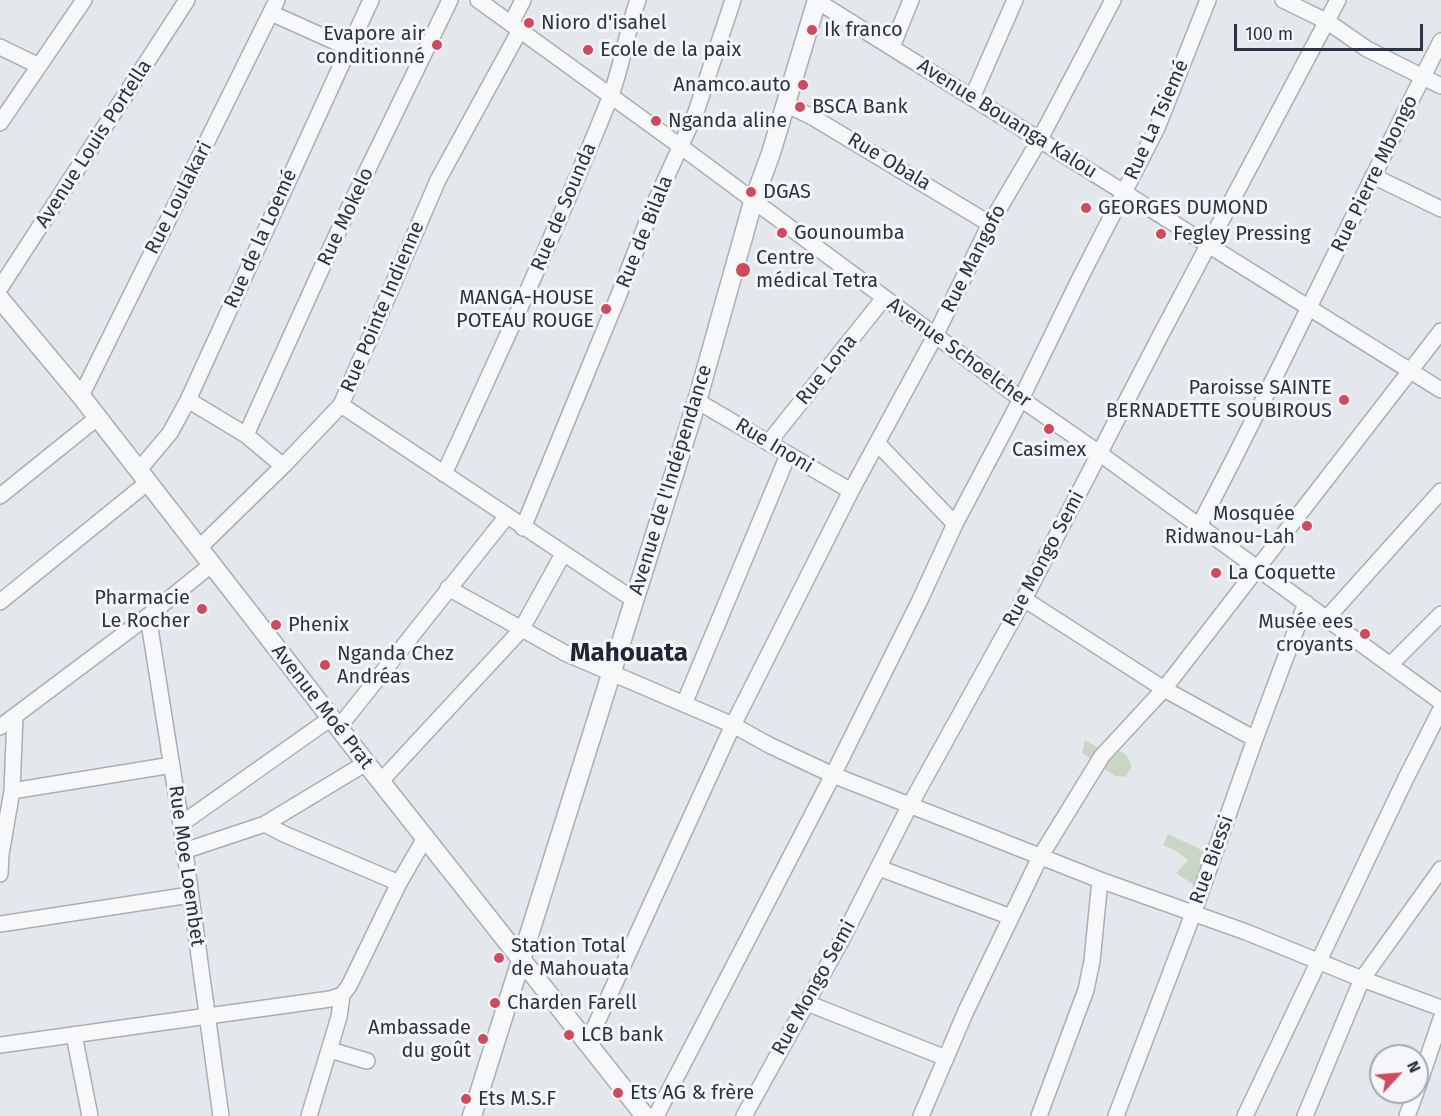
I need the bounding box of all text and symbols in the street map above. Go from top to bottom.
place label: Nioro d'isahel [541,11,667,35]
scale bar [1237,12,1426,50]
marker: Nioro d'isahel [522,16,536,30]
place label: Ik franco [824,18,903,42]
place label: Evapore air conditionné [316,22,425,69]
marker: Ik franco [805,23,819,37]
text: 100 m [1245,23,1293,45]
marker: Evapore air conditionné [430,38,444,52]
place label: Ecole de la paix [600,38,741,62]
marker: Ecole de la paix [581,43,595,57]
street label: Avenue Bouanga Kalou [913,54,1101,184]
street label: Avenue Louis Portella [31,55,157,233]
street label: Rue La Tsiemé [1120,56,1194,184]
place label: Anamco.auto [673,73,791,97]
marker: Anamco.auto [796,78,810,92]
street label: Rue Pierre Mbongo [1327,92,1423,256]
place label: BSCA Bank [812,95,908,119]
marker: BSCA Bank [793,100,807,114]
place label: Nganda aline [668,109,787,133]
marker: Nganda aline [649,114,663,128]
street label: Rue Obala [843,128,935,196]
street label: Rue Loulakari [140,138,218,258]
street label: Rue de Sounda [526,139,602,275]
street label: Rue Mokelo [313,164,379,270]
street label: Rue de la Loemé [220,166,302,312]
street label: Rue de Bilala [612,172,678,292]
place label: DGAS [763,180,811,204]
marker: DGAS [744,185,758,199]
place label: GEORGES DUMOND [1098,196,1268,220]
street label: Rue Mangofo [937,201,1011,317]
marker: GEORGES DUMOND [1079,201,1093,215]
street label: Rue Pointe Indienne [336,218,430,396]
place label: Gounoumba [794,221,905,245]
place label: Fegley Pressing [1173,222,1311,246]
marker: Gounoumba [775,226,789,240]
marker: Fegley Pressing [1154,227,1168,241]
place label: Centre médical Tetra [756,246,878,293]
marker: Centre médical Tetra [734,261,752,279]
place label: MANGA-HOUSE POTEAU ROUGE [456,286,594,333]
street label: Avenue Schoelcher [882,293,1036,413]
marker: MANGA-HOUSE POTEAU ROUGE [599,302,613,316]
street label: Rue Lona [791,330,863,410]
street label: Avenue de l'Indépendance [625,362,717,598]
place label: Paroisse SAINTE BERNADETTE SOUBIROUS [1106,376,1332,423]
marker: Paroisse SAINTE BERNADETTE SOUBIROUS [1337,393,1351,407]
street label: Rue Inoni [731,413,817,479]
marker: Casimex [1042,422,1056,436]
place label: Casimex [1012,438,1086,462]
street label: Rue Mongo Semi [998,487,1090,631]
place label: Mosquée Ridwanou-Lah [1165,502,1295,549]
marker: Mosquée Ridwanou-Lah [1300,519,1314,533]
place label: La Coquette [1228,561,1336,585]
marker: La Coquette [1209,566,1223,580]
place label: Pharmacie Le Rocher [94,586,190,633]
marker: Pharmacie Le Rocher [195,602,209,616]
place label: Musée ees croyants [1258,610,1353,657]
place label: Phenix [288,613,349,637]
marker: Phenix [269,618,283,632]
marker: Musée ees croyants [1358,627,1372,641]
district label: Mahouata [570,638,688,670]
street label: Avenue Moé Prat [266,640,378,774]
place label: Nganda Chez Andréas [337,642,454,689]
marker: Nganda Chez Andréas [318,658,332,672]
street label: Rue Moe Loembet [163,784,209,948]
street label: Rue Biessi [1185,812,1239,908]
street label: Rue Mongo Semi [767,916,861,1060]
place label: Station Total de Mahouata [511,934,629,981]
marker: Station Total de Mahouata [492,951,506,965]
place label: Charden Farell [507,991,637,1015]
marker: Charden Farell [488,996,502,1010]
place label: Ambassade du goût [368,1016,471,1063]
place label: LCB bank [581,1023,663,1047]
marker: LCB bank [562,1028,576,1042]
marker: Ambassade du goût [476,1032,490,1046]
north arrow [1369,1044,1429,1104]
text: N [1403,1058,1425,1076]
place label: Ets AG & frère [630,1081,754,1105]
marker: Ets AG & frère [611,1086,625,1100]
place label: Ets M.S.F [478,1087,556,1111]
marker: Ets M.S.F [459,1092,473,1106]

